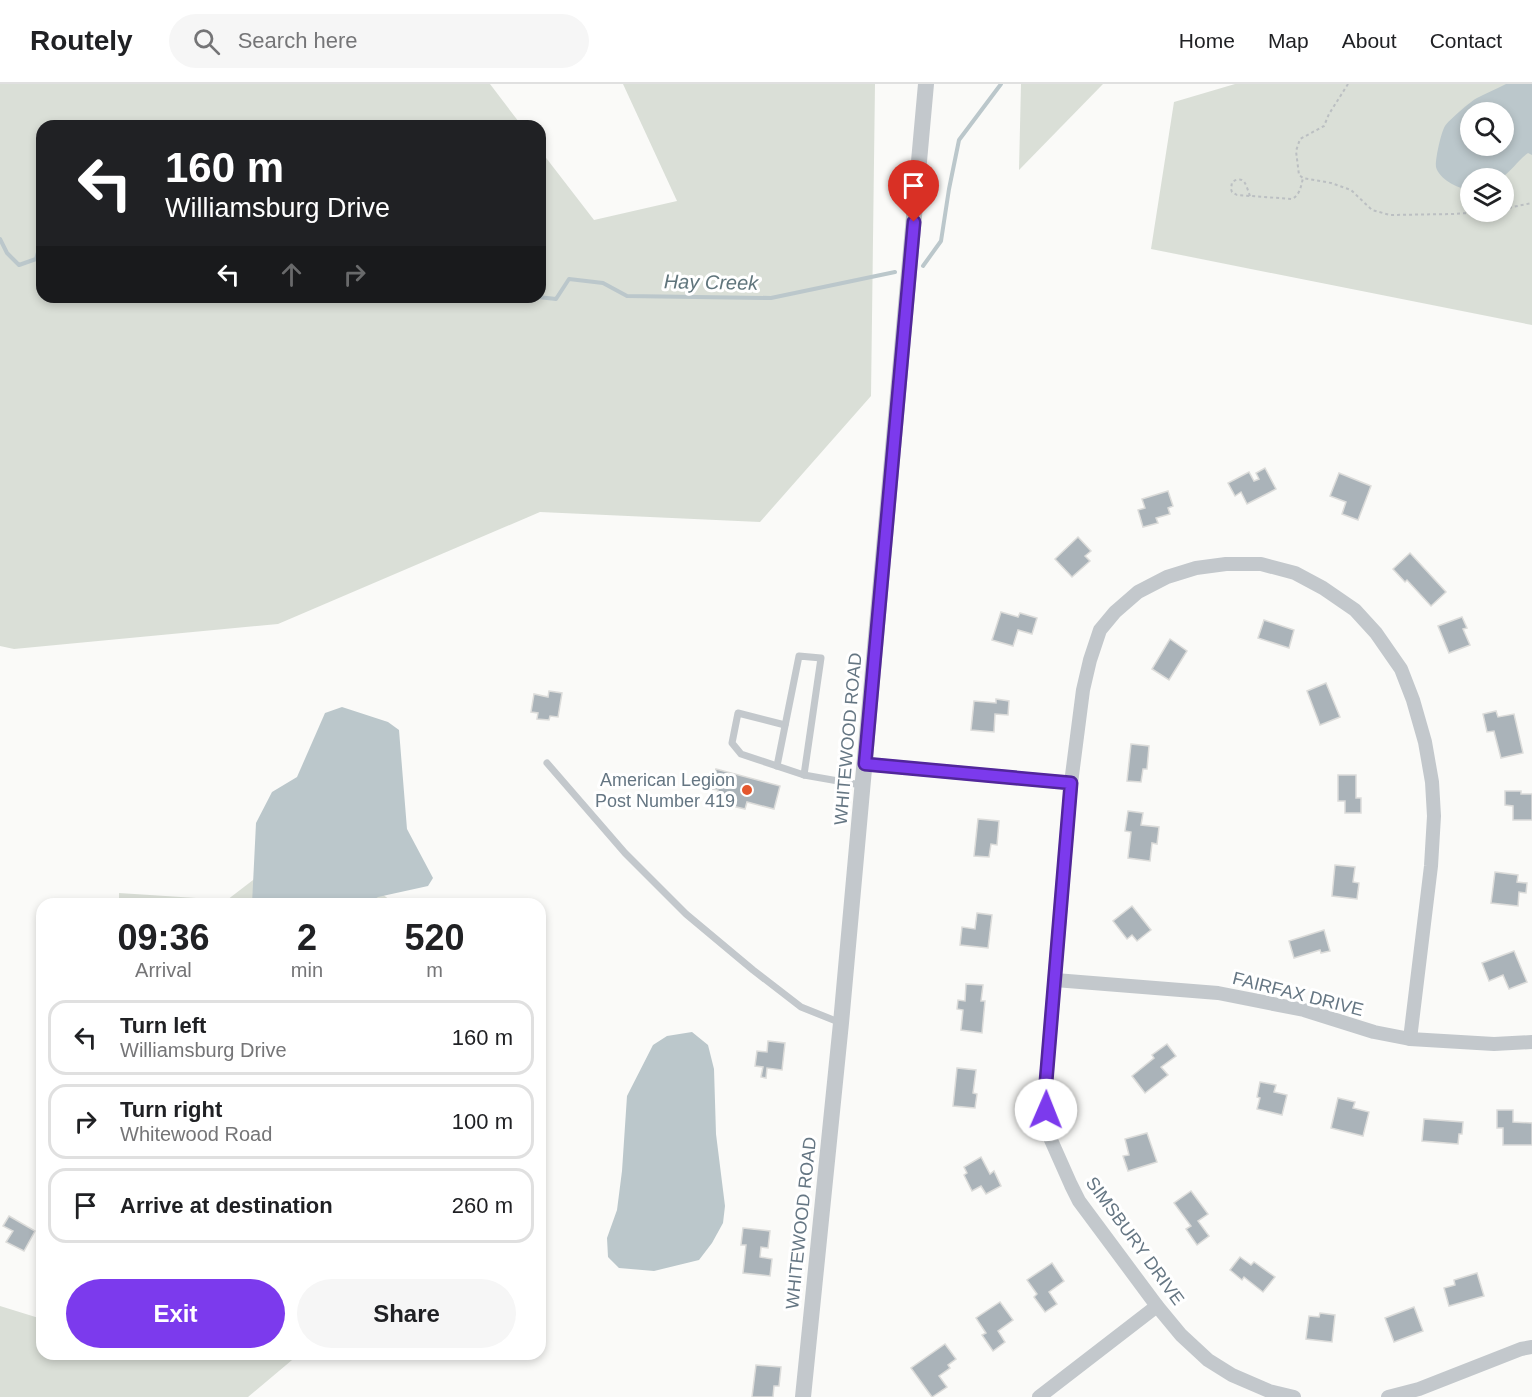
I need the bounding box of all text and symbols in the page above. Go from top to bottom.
search box [169,14,589,68]
text: Routely [30,25,133,56]
icon: search [190,25,223,58]
text: Search here [238,28,358,53]
text: Home [1179,29,1235,52]
text: Map [1268,29,1309,52]
text: About [1342,29,1397,52]
text: Contact [1430,29,1502,52]
map controls [1460,102,1514,222]
button: search [1460,102,1514,156]
icon: left [66,144,144,222]
text: 160 m [165,144,284,191]
pin [888,160,939,222]
button: layers [1460,168,1514,222]
icon: arrive [897,169,930,202]
text: Williamsburg Drive [165,193,390,223]
icon: left [212,258,245,291]
icon: ahead [275,258,308,291]
icon: right [338,258,371,291]
water label: Hay Creek [664,270,759,294]
street label: WHITEWOOD ROAD [830,652,866,826]
place label: American Legion Post Number 419 [595,770,735,811]
marker: American Legion Post Number 419 [740,783,754,797]
text: 09:36 [117,917,209,958]
text: 2 [297,917,317,958]
text: 520 [404,917,465,958]
text: Arrival [135,959,192,981]
text: min [291,959,323,981]
text: m [426,959,443,981]
street label: FAIRFAX DRIVE [1231,968,1365,1020]
text: Turn left [120,1013,206,1038]
icon: left [69,1021,102,1054]
text: 160 m [452,1025,513,1050]
text: Williamsburg Drive [120,1039,287,1061]
position arrow [1014,1078,1078,1142]
text: Turn right [120,1097,222,1122]
icon: right [69,1105,102,1138]
text: 100 m [452,1109,513,1134]
text: Whitewood Road [120,1123,272,1145]
street label: WHITEWOOD ROAD [782,1136,820,1310]
street label: SIMSBURY DRIVE [1082,1173,1188,1309]
icon: arrive [69,1189,102,1222]
text: Arrive at destination [120,1193,333,1218]
text: 260 m [452,1193,513,1218]
button: Exit [66,1279,285,1348]
button: Share [297,1279,516,1348]

